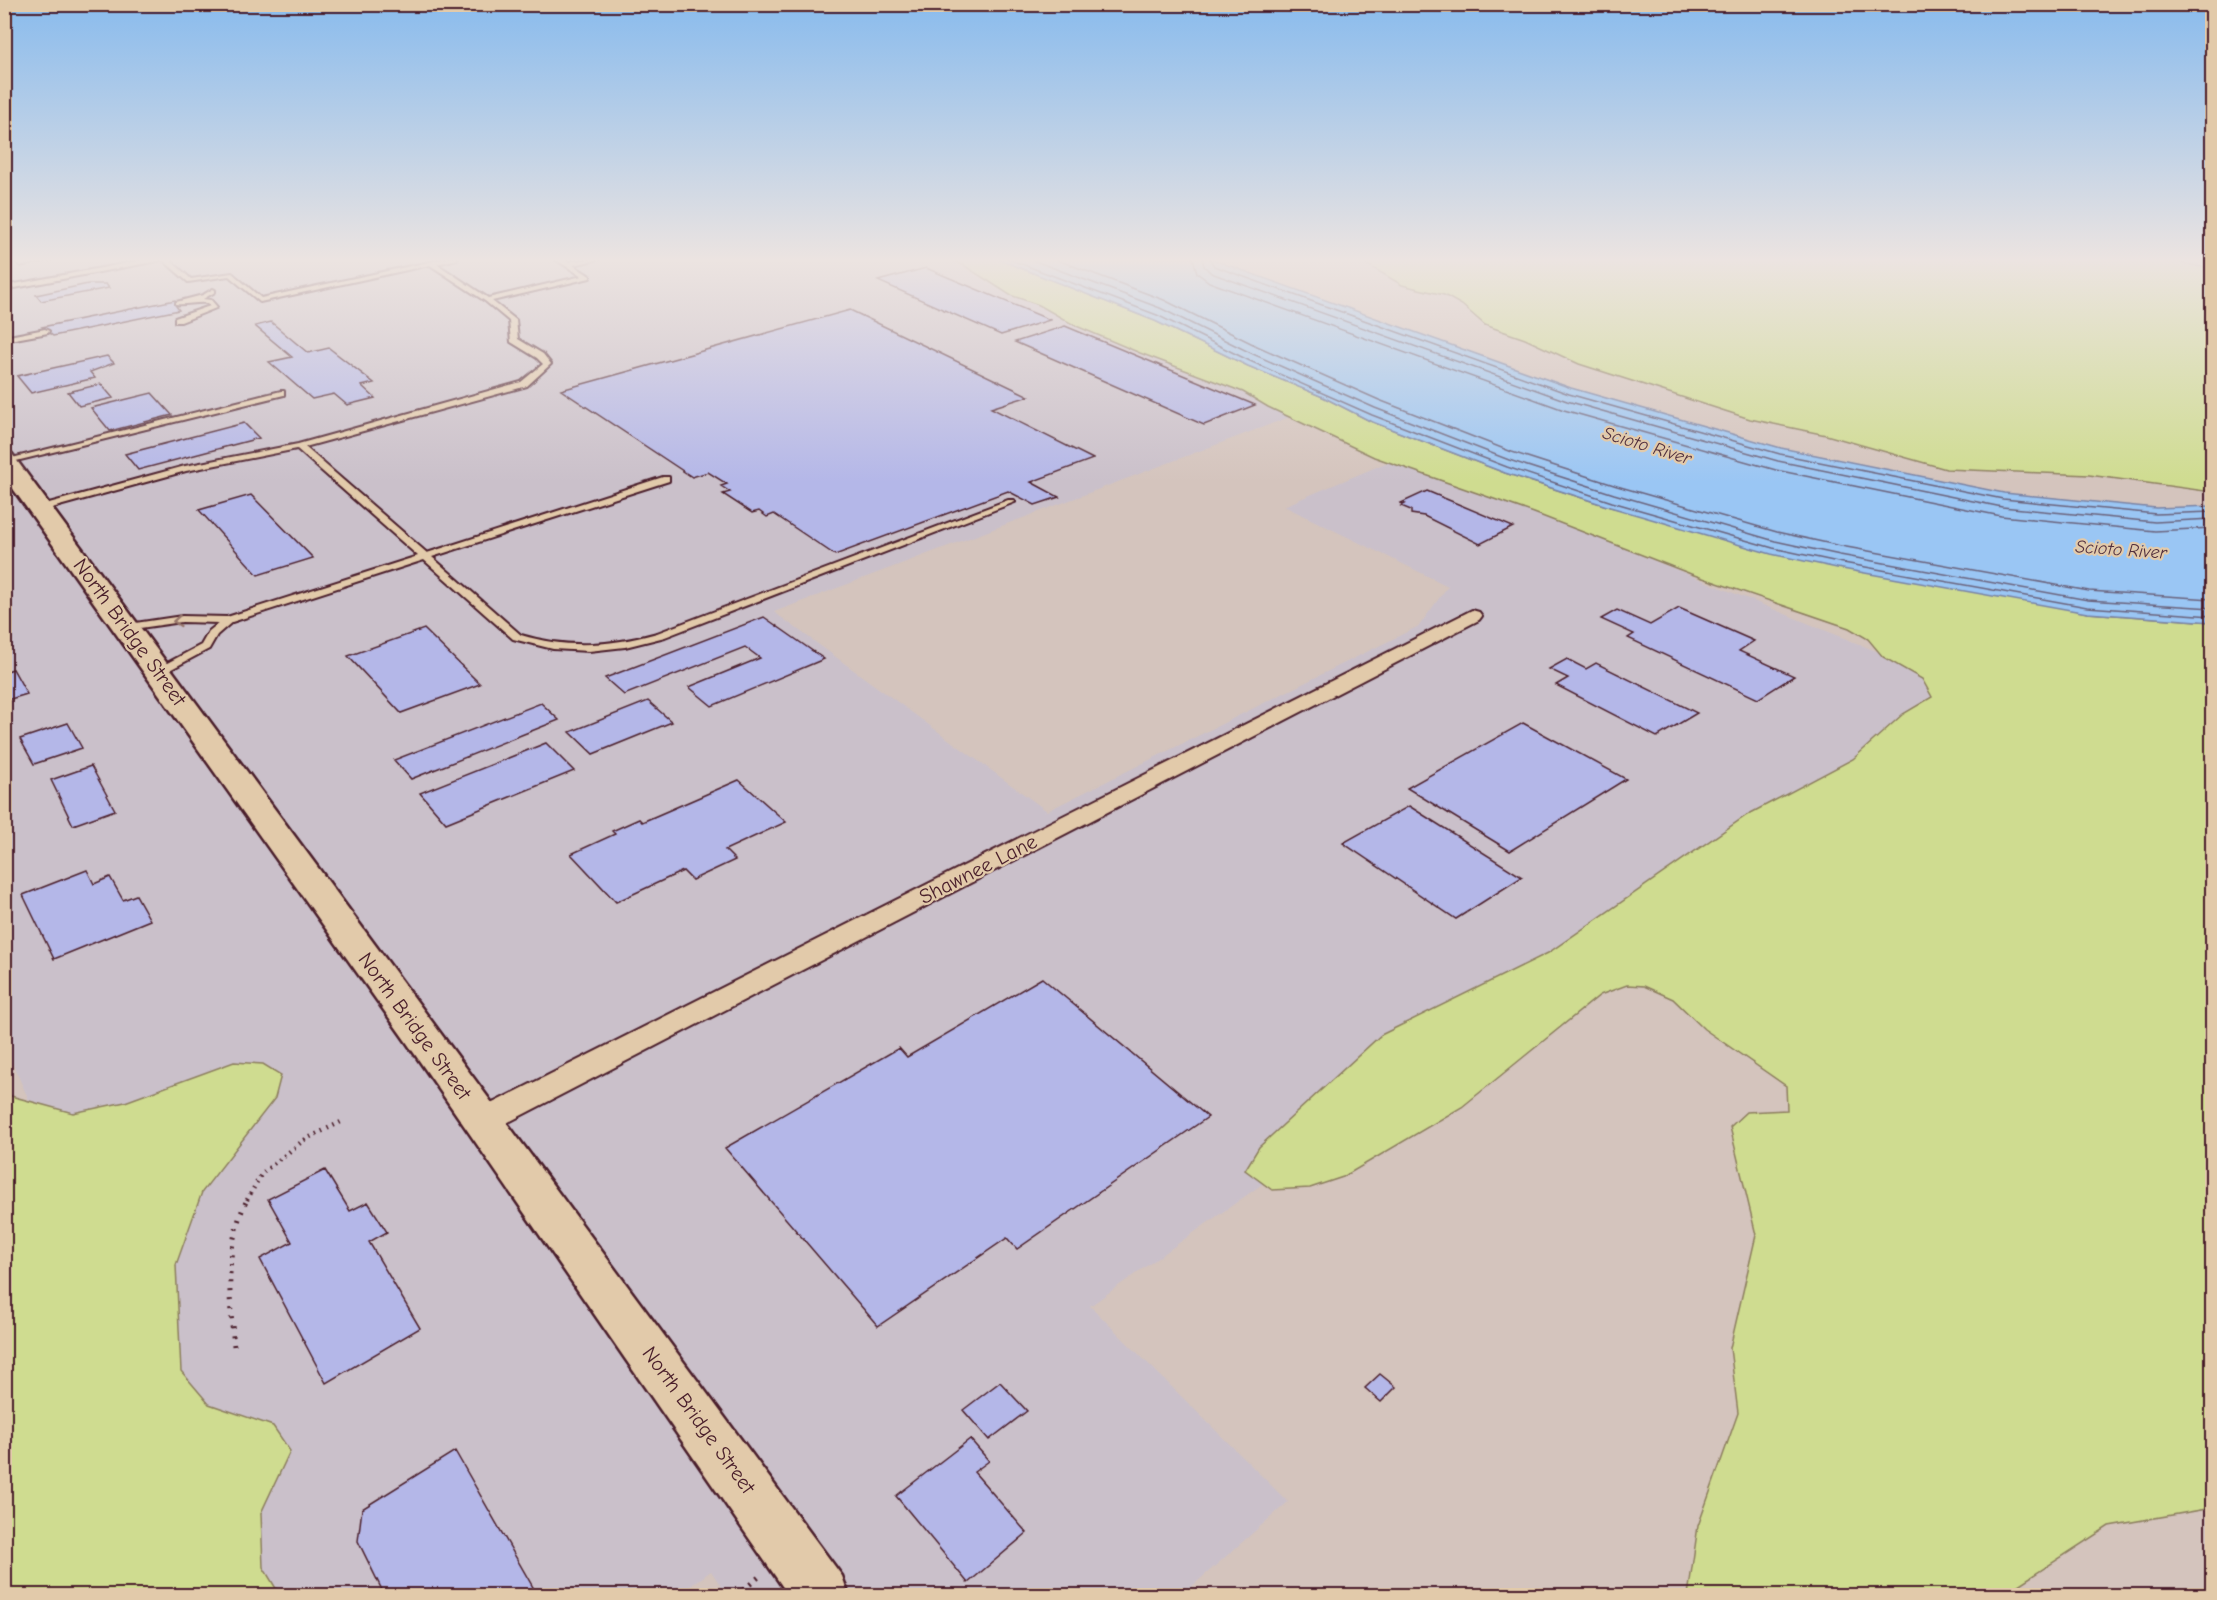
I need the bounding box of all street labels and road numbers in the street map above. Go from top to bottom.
street label: North Bridge Street [69,554,192,711]
street label: Shawnee Lane [915,829,1041,909]
street label: North Bridge Street [354,948,477,1105]
street label: North Bridge Street [638,1342,761,1499]

